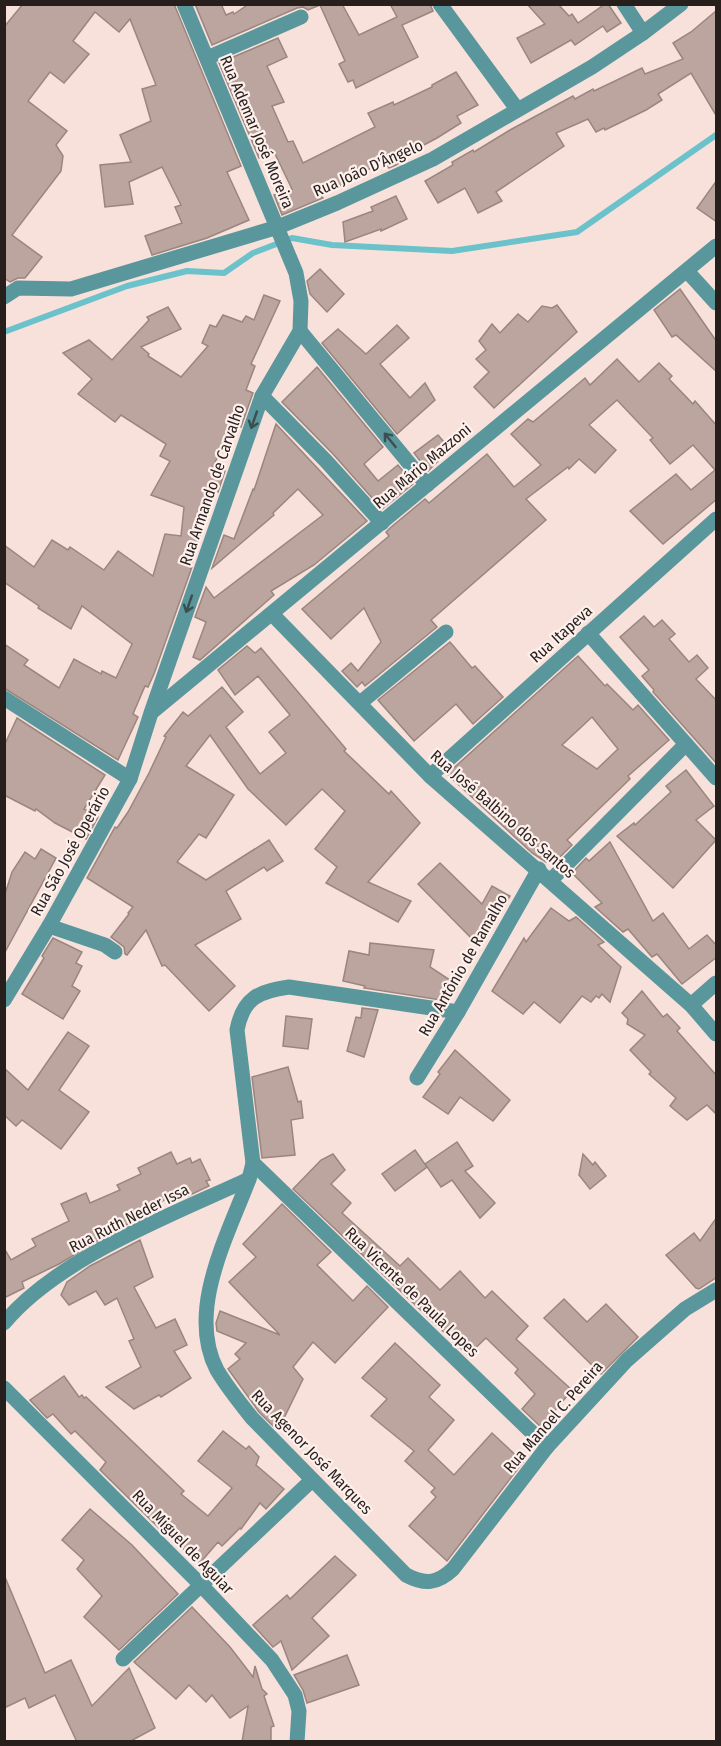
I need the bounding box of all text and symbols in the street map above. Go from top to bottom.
street label: Rua Ademar José Moreira [216,53,298,211]
street label: Rua João D'Ângelo [310,135,426,201]
street label: Rua Armando de Carvalho [175,402,249,568]
one-way arrow [247,410,258,429]
street label: Rua Mário Mazzoni [369,419,475,513]
one-way arrow [383,432,396,448]
one-way arrow [183,594,194,613]
street label: Rua Itapeva [526,601,596,667]
street label: Rua José Balbino dos Santos [427,746,579,882]
street label: Rua São José Operário [26,783,114,919]
street label: Rua Antônio de Ramalho [414,890,512,1040]
street label: Rua Ruth Neder Issa [66,1179,192,1256]
street label: Rua Vicente de Paula Lopes [341,1223,483,1361]
street label: Rua Manoel C. Pereira [499,1357,607,1477]
street label: Rua Agenor José Marques [248,1386,377,1518]
street label: Rua Miguel de Aguiar [128,1486,238,1598]

